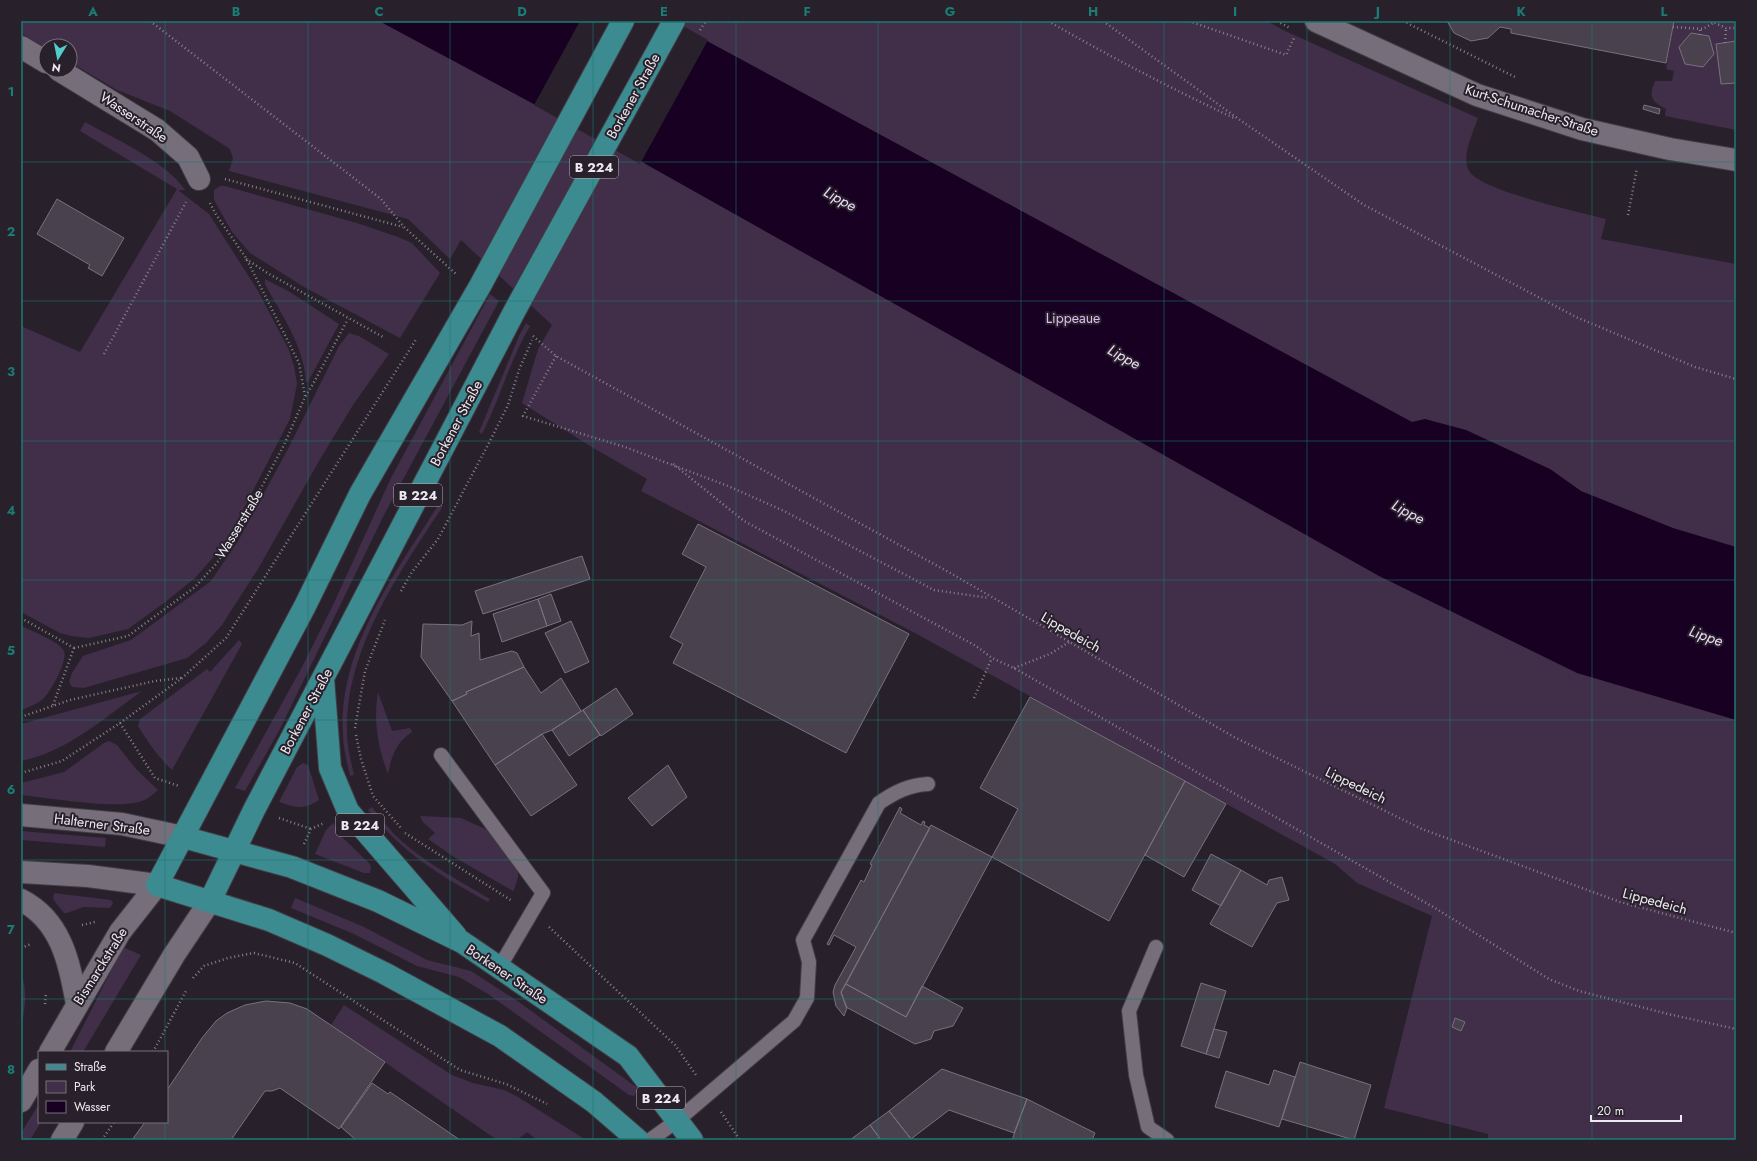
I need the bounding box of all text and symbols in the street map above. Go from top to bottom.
text: A [87,2,98,21]
text: B [232,2,241,21]
text: C [374,2,384,21]
text: D [517,2,527,21]
text: E [660,2,668,21]
text: F [803,2,811,21]
text: G [945,2,956,21]
text: H [1088,2,1098,21]
text: I [1233,2,1237,21]
text: J [1373,2,1380,21]
text: K [1516,2,1526,21]
text: L [1661,2,1668,21]
north arrow [38,38,78,78]
street label: Borkener Straße [601,50,665,142]
text: N [51,59,62,76]
street label: Kurt-Schumacher-Straße [1463,79,1601,141]
text: 1 [8,82,14,101]
street label: Wasserstraße [96,87,172,147]
road number: B 224 [570,156,618,178]
water label: Lippe [820,181,861,217]
text: 2 [7,222,15,241]
park label: Lippeaue [1046,308,1100,328]
water label: Lippe [1104,339,1145,375]
text: 3 [7,362,15,381]
street label: Borkener Straße [425,377,487,469]
road number: B 224 [394,484,442,506]
street label: Wasserstraße [210,485,268,563]
water label: Lippe [1388,494,1429,530]
text: 4 [6,501,16,520]
street label: Lippedeich [1037,607,1105,657]
water label: Lippe [1686,620,1726,652]
text: 5 [7,641,15,660]
street label: Borkener Straße [275,665,337,757]
street label: Lippedeich [1322,762,1390,808]
text: 6 [7,780,16,799]
street label: Halterner Straße [53,808,151,840]
road number: B 224 [336,814,384,836]
street label: Lippedeich [1621,883,1689,919]
text: 7 [7,920,15,939]
street label: Bismarckstraße [68,923,132,1009]
street label: Borkener Straße [462,939,552,1009]
legend [38,1051,168,1123]
text: Straße [74,1058,106,1076]
text: 8 [7,1060,15,1079]
text: Park [74,1078,96,1096]
road number: B 224 [637,1087,685,1109]
scale bar [1591,1097,1681,1123]
text: Wasser [74,1098,111,1116]
text: 20 m [1597,1102,1624,1120]

